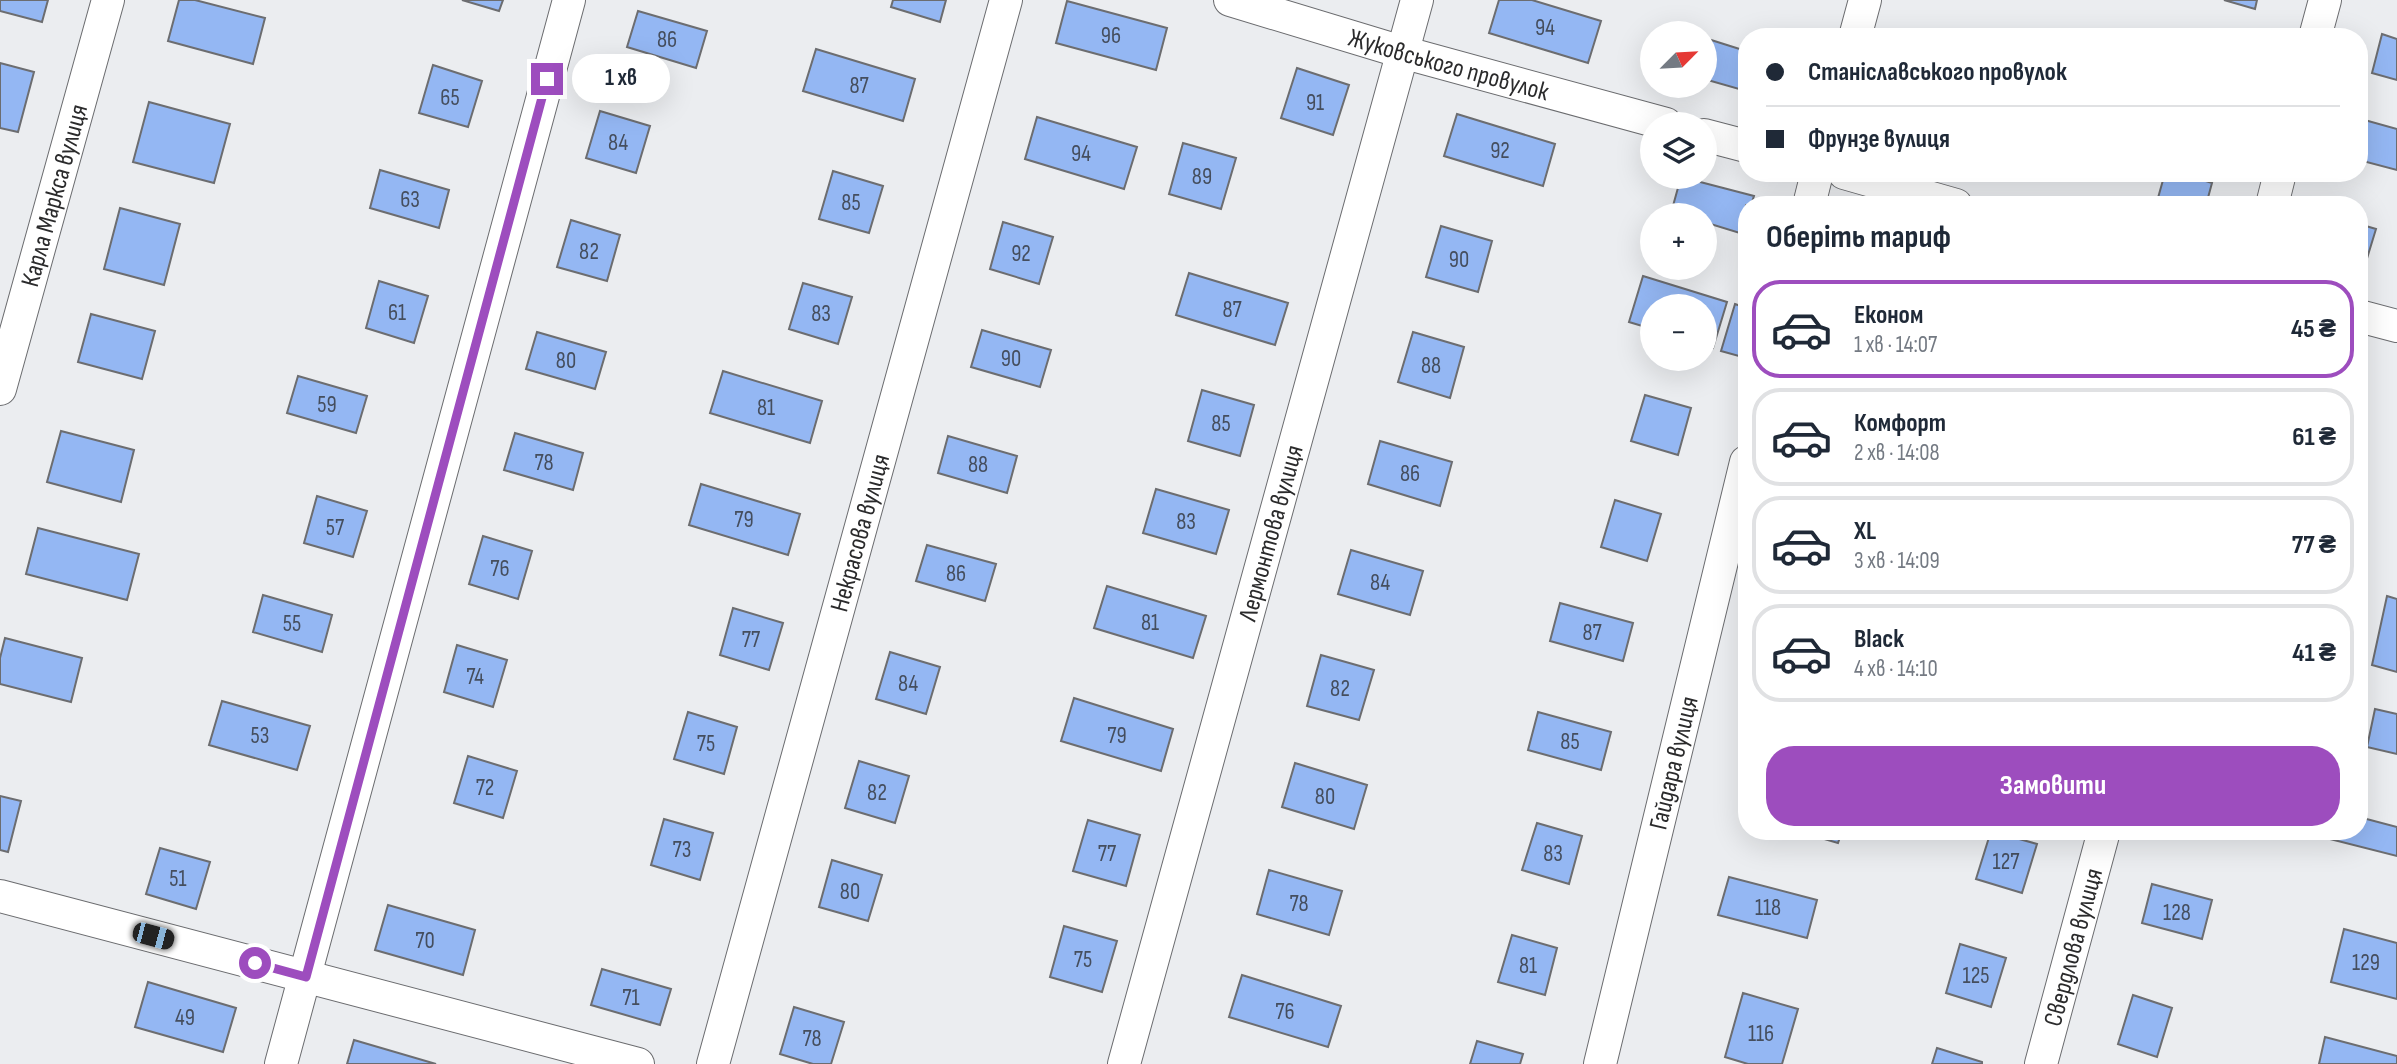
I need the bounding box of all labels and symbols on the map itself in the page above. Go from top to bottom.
house number: 94 [1535,14,1555,42]
north arrow [1640,21,1717,98]
house number: 96 [1101,22,1121,50]
street label: Жуковського провулок [1344,23,1552,108]
house number: 86 [657,26,677,54]
callout: 1 хв [572,55,670,104]
route end [531,63,563,95]
house number: 87 [849,72,869,100]
house number: 65 [440,84,460,112]
house number: 91 [1306,89,1324,117]
street label: Карла Маркса вулиця [15,101,95,290]
house number: 84 [608,129,628,157]
house number: 92 [1490,137,1510,165]
house number: 94 [1071,140,1091,168]
house number: 89 [1192,163,1212,191]
house number: 63 [400,186,420,214]
house number: 85 [841,189,861,217]
house number: 82 [579,238,599,266]
house number: 92 [1011,240,1031,268]
house number: 90 [1449,246,1469,274]
house number: 87 [1222,296,1242,324]
house number: 61 [388,299,406,327]
house number: 83 [811,300,831,328]
house number: 90 [1001,345,1021,373]
house number: 80 [556,347,576,375]
house number: 88 [1421,352,1441,380]
house number: 59 [317,391,337,419]
house number: 81 [757,394,775,422]
house number: 85 [1211,410,1231,438]
street label: Лермонтова вулиця [1232,442,1311,626]
house number: 78 [534,449,554,477]
street label: Некрасова вулиця [824,451,897,615]
house number: 88 [968,451,988,479]
house number: 86 [1400,460,1420,488]
house number: 79 [734,506,754,534]
house number: 83 [1176,508,1196,536]
house number: 57 [326,514,344,542]
house number: 76 [490,555,510,583]
house number: 86 [946,560,966,588]
house number: 84 [1370,569,1390,597]
house number: 81 [1141,609,1159,637]
house number: 55 [283,610,301,638]
house number: 87 [1582,619,1602,647]
house number: 77 [742,626,760,654]
house number: 74 [466,663,484,691]
house number: 84 [898,670,918,698]
house number: 82 [1330,675,1350,703]
street label: Гайдара вулиця [1643,693,1706,833]
house number: 53 [251,722,269,750]
house number: 79 [1107,722,1127,750]
house number: 85 [1560,728,1580,756]
house number: 75 [697,730,715,758]
house number: 72 [476,774,494,802]
house number: 82 [867,779,887,807]
house number: 80 [1315,783,1335,811]
house number: 73 [673,836,691,864]
house number: 77 [1098,840,1116,868]
house number: 83 [1543,840,1563,868]
house number: 127 [1992,848,2020,876]
house number: 51 [169,865,187,893]
street label: Свердлова вулиця [2038,865,2110,1030]
house number: 80 [840,878,860,906]
house number: 78 [1289,890,1309,918]
house number: 118 [1755,894,1781,922]
house number: 128 [2163,899,2191,927]
car [130,920,177,952]
house number: 70 [415,927,435,955]
house number: 75 [1074,946,1092,974]
route start [239,947,271,979]
house number: 129 [2352,949,2380,977]
house number: 81 [1519,952,1537,980]
house number: 125 [1962,962,1990,990]
house number: 71 [622,984,640,1012]
house number: 76 [1275,998,1295,1026]
house number: 49 [175,1004,195,1032]
house number: 116 [1748,1020,1774,1048]
house number: 78 [802,1025,822,1053]

